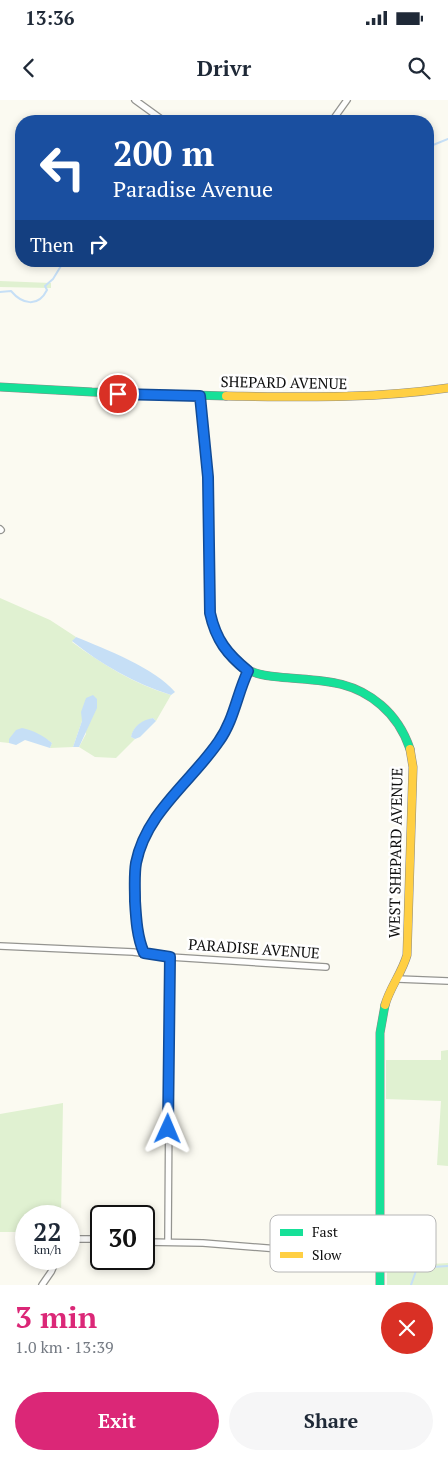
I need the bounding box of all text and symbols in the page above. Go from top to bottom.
text: 13:36 [25,5,74,30]
text: Drivr [197,53,251,82]
icon: back [15,54,43,82]
icon: search [405,54,433,82]
text: 200 m [113,130,214,176]
icon: left [30,135,95,200]
text: Paradise Avenue [113,174,273,203]
icon: right [84,230,112,258]
text: Then [30,232,74,257]
street label: SHEPARD AVENUE [220,371,348,393]
pin [97,373,139,415]
icon: arrive [104,380,132,408]
street label: WEST SHEPARD AVENUE [384,768,406,938]
street label: PARADISE AVENUE [188,933,320,963]
position arrow [141,1102,193,1154]
speed limit sign: 30 [90,1205,155,1270]
text: 22 [33,1215,62,1248]
legend [270,1215,436,1272]
text: Fast [312,1222,339,1241]
text: km/h [34,1242,61,1257]
text: Slow [312,1245,342,1264]
text: 3 min [15,1297,97,1337]
button: close [381,1302,433,1354]
text: 1.0 km · 13:39 [15,1336,113,1358]
button: Exit [15,1392,219,1450]
button: Share [229,1392,433,1450]

